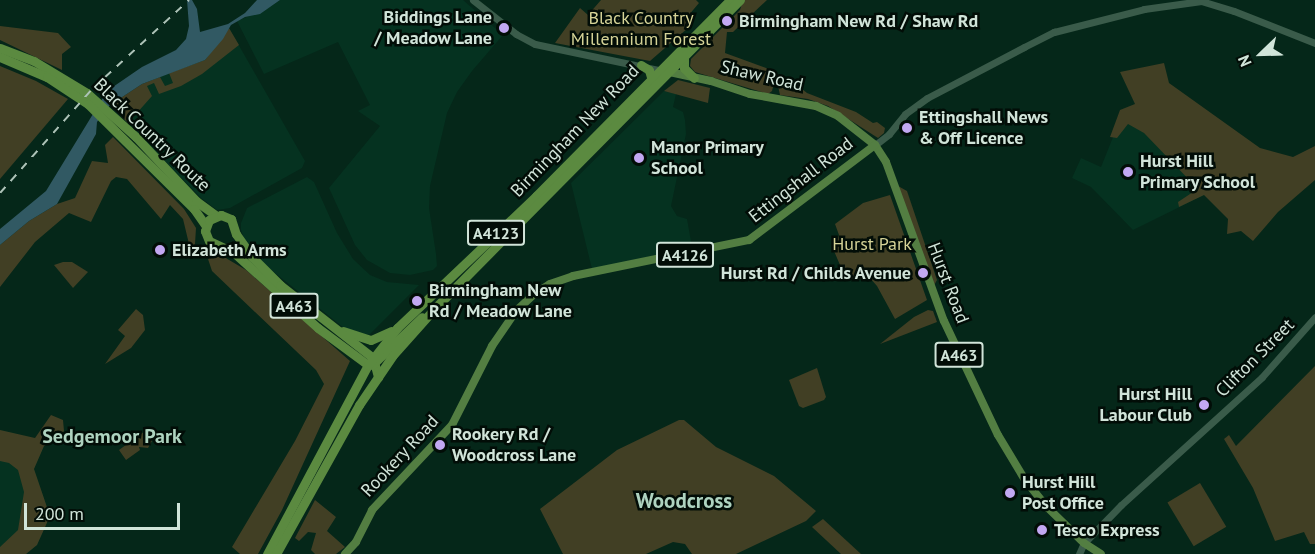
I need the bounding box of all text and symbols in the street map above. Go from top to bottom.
place label: Biddings Lane / Meadow Lane [374,7,492,50]
park label: Black Country Millennium Forest [571,8,711,50]
place label: Birmingham New Rd / Shaw Rd [739,10,979,32]
marker: Birmingham New Rd / Shaw Rd [720,14,734,28]
marker: Biddings Lane / Meadow Lane [497,21,511,35]
north arrow [1231,24,1291,84]
text: N [1233,52,1256,70]
street label: Shaw Road [718,56,806,96]
street label: Birmingham New Road [506,60,644,202]
street label: Black Country Route [89,73,215,197]
place label: Ettingshall News & Off Licence [919,107,1048,150]
marker: Ettingshall News & Off Licence [900,121,914,135]
street label: Ettingshall Road [745,133,857,227]
place label: Manor Primary School [651,137,764,180]
marker: Manor Primary School [632,151,646,165]
place label: Hurst Hill Primary School [1140,151,1256,194]
marker: Hurst Hill Primary School [1121,165,1135,179]
road number: A4123 [466,220,526,246]
park label: Hurst Park [832,233,912,255]
place label: Elizabeth Arms [172,239,287,261]
street label: Hurst Road [923,240,973,326]
road number: A4126 [655,242,715,268]
marker: Elizabeth Arms [153,243,167,257]
place label: Hurst Rd / Childs Avenue [720,262,911,284]
marker: Hurst Rd / Childs Avenue [916,266,930,280]
place label: Birmingham New Rd / Meadow Lane [429,280,572,322]
road number: A463 [268,293,320,319]
marker: Birmingham New Rd / Meadow Lane [410,294,424,308]
street label: Clifton Street [1211,314,1299,402]
road number: A463 [934,342,984,368]
place label: Hurst Hill Labour Club [1099,384,1192,426]
marker: Hurst Hill Labour Club [1197,398,1211,412]
street label: Rookery Road [357,411,443,501]
district label: Sedgemoor Park [42,424,182,448]
place label: Rookery Rd / Woodcross Lane [452,424,576,466]
marker: Rookery Rd / Woodcross Lane [433,438,447,452]
place label: Hurst Hill Post Office [1022,472,1104,514]
marker: Hurst Hill Post Office [1003,486,1017,500]
district label: Woodcross [636,488,732,514]
scale bar [27,491,183,529]
text: 200 m [35,502,84,525]
place label: Tesco Express [1054,519,1160,541]
marker: Tesco Express [1035,523,1049,537]

